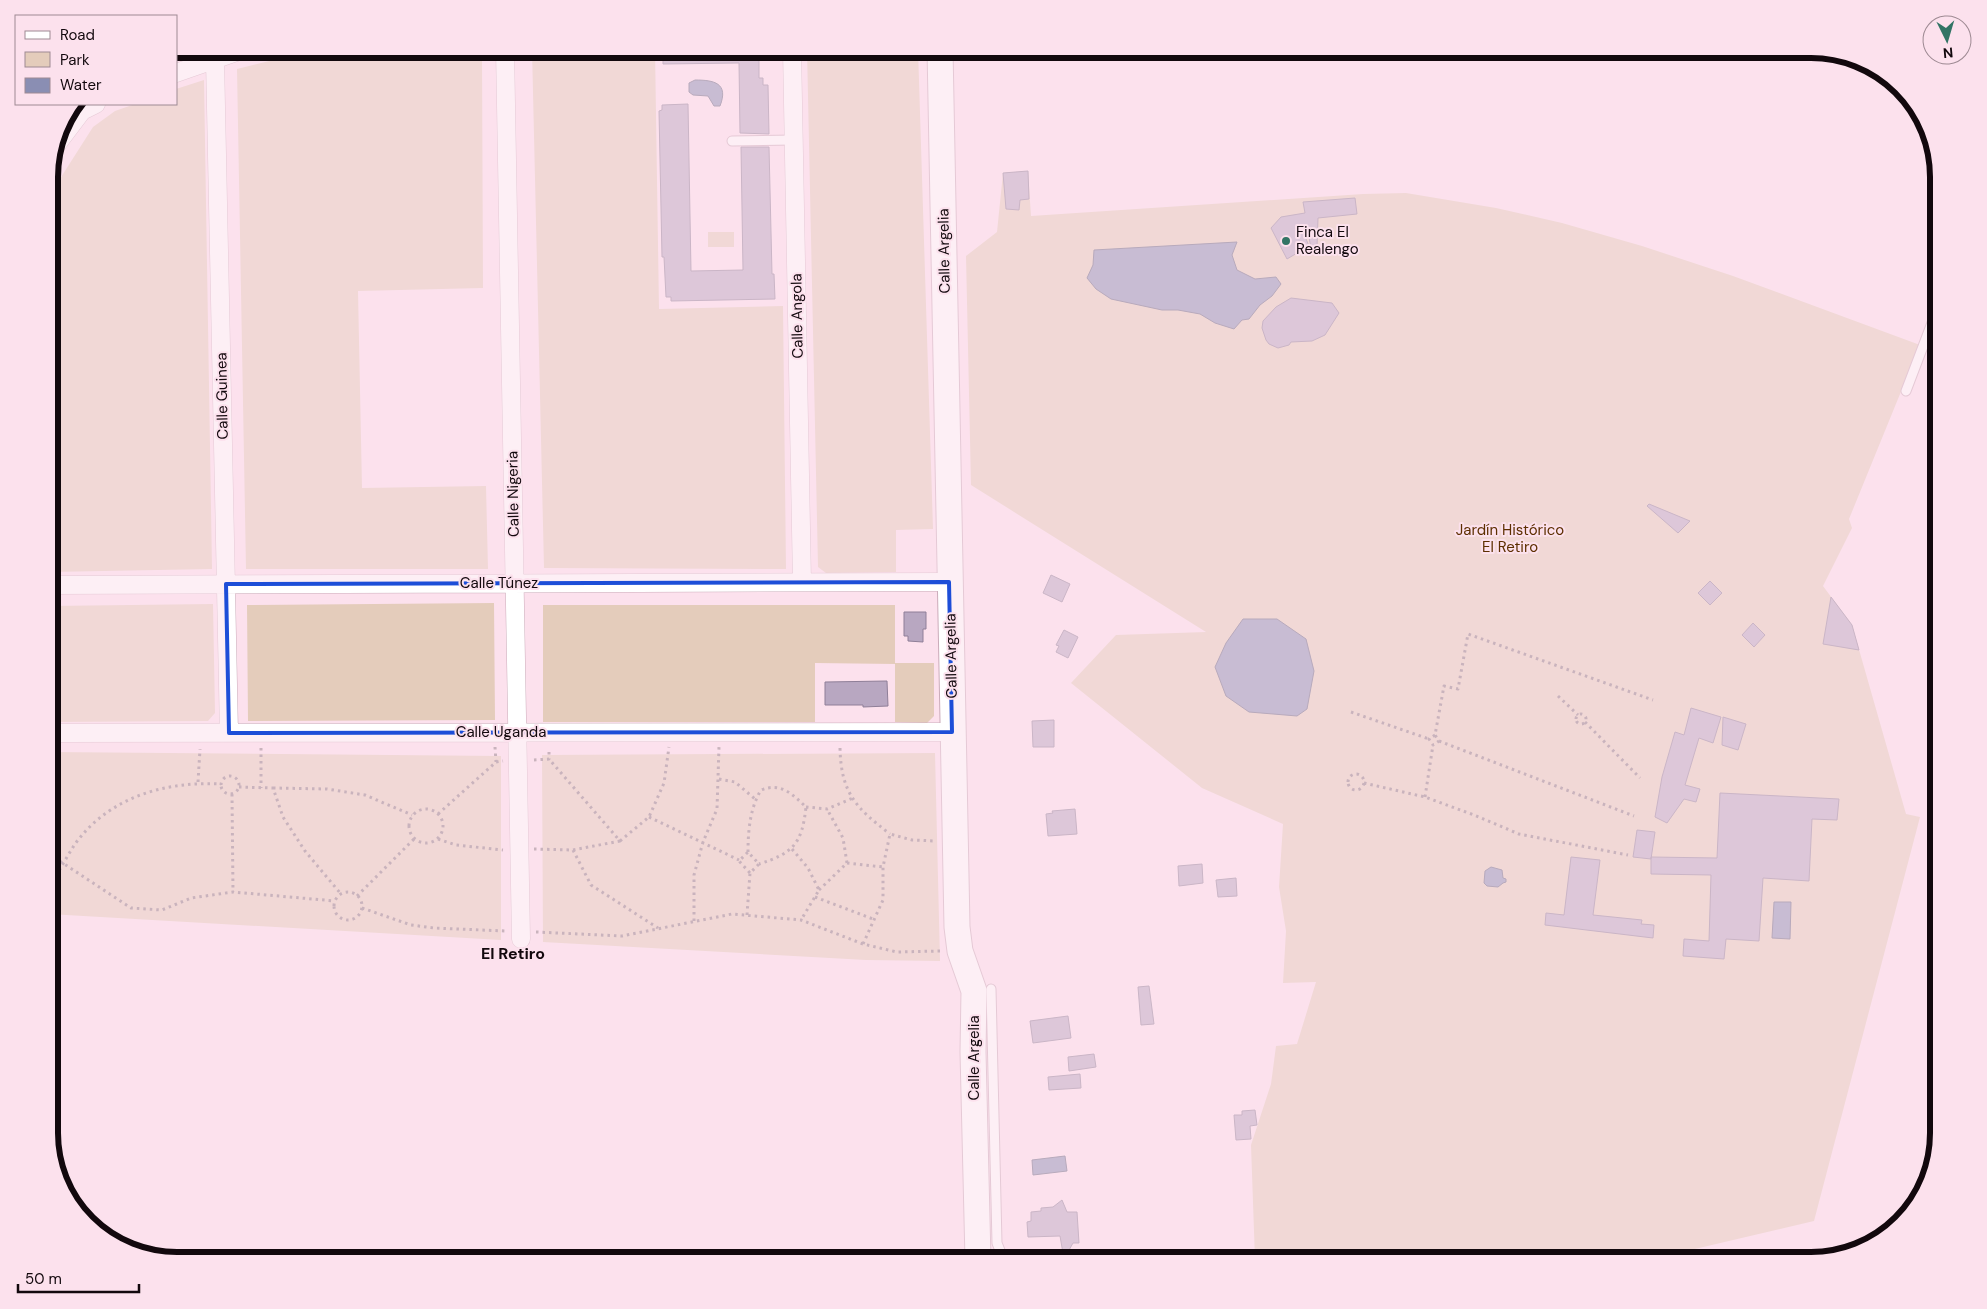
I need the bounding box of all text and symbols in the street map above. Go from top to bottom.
legend [15,15,178,105]
north arrow [1922,15,1972,65]
text: Road [60,25,95,45]
text: N [1942,44,1954,62]
text: Park [60,50,90,70]
text: Water [60,75,102,95]
street label: Calle Argelia [933,208,955,294]
place label: Finca El Realengo [1296,222,1359,259]
marker: Finca El Realengo [1280,235,1292,247]
street label: Calle Angola [786,273,808,359]
street label: Calle Guinea [211,352,233,440]
street label: Calle Nigeria [502,451,524,537]
park label: Jardín Histórico El Retiro [1456,520,1564,557]
street label: Calle Túnez [460,573,538,593]
street label: Calle Argelia [940,613,962,699]
street label: Calle Uganda [456,722,546,742]
district label: El Retiro [481,943,545,964]
street label: Calle Argelia [964,1015,984,1101]
scale bar [18,1262,139,1294]
text: 50 m [25,1269,62,1289]

